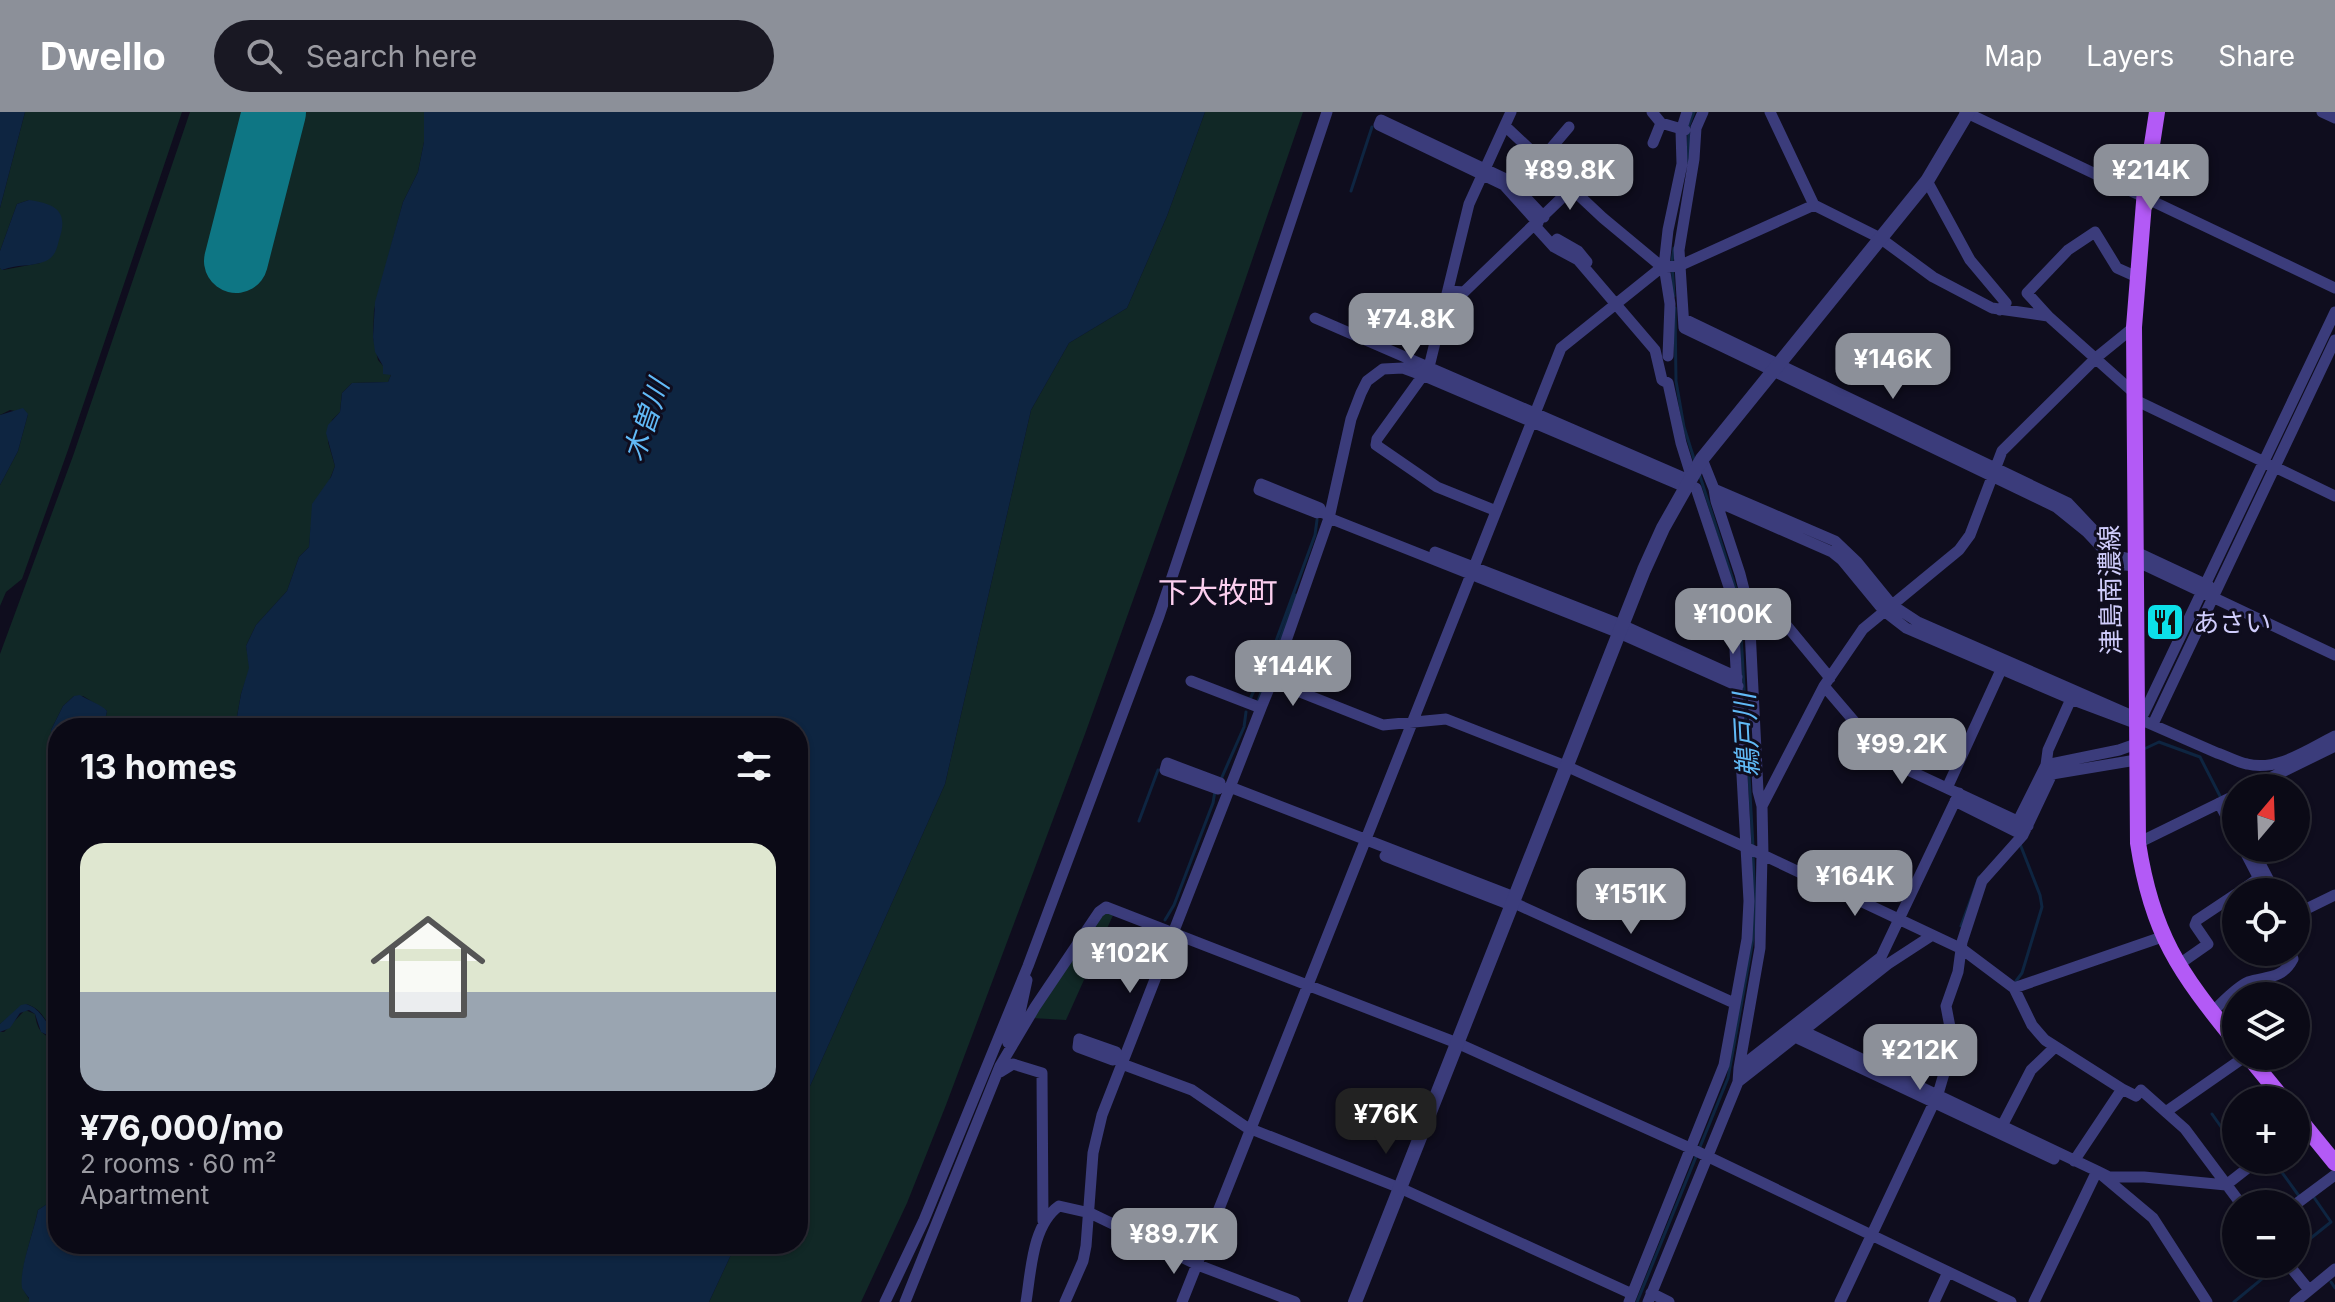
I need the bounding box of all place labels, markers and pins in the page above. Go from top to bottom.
pin: ¥89.8K [1505,144,1635,212]
pin: ¥214K [2095,144,2207,212]
pin: ¥74.8K [1346,293,1476,361]
pin: ¥146K [1837,333,1949,401]
pin: ¥100K [1677,588,1789,656]
restaurant icon: あさい [2144,601,2186,643]
place label: あさい [2193,607,2271,638]
pin: ¥144K [1237,640,1349,708]
pin: ¥99.2K [1837,718,1967,786]
pin: ¥164K [1799,850,1911,918]
pin: ¥151K [1575,868,1687,936]
pin: ¥102K [1074,927,1186,995]
pin: ¥212K [1864,1024,1976,1092]
pin: ¥76K [1339,1088,1433,1156]
pin: ¥89.7K [1109,1208,1239,1276]

